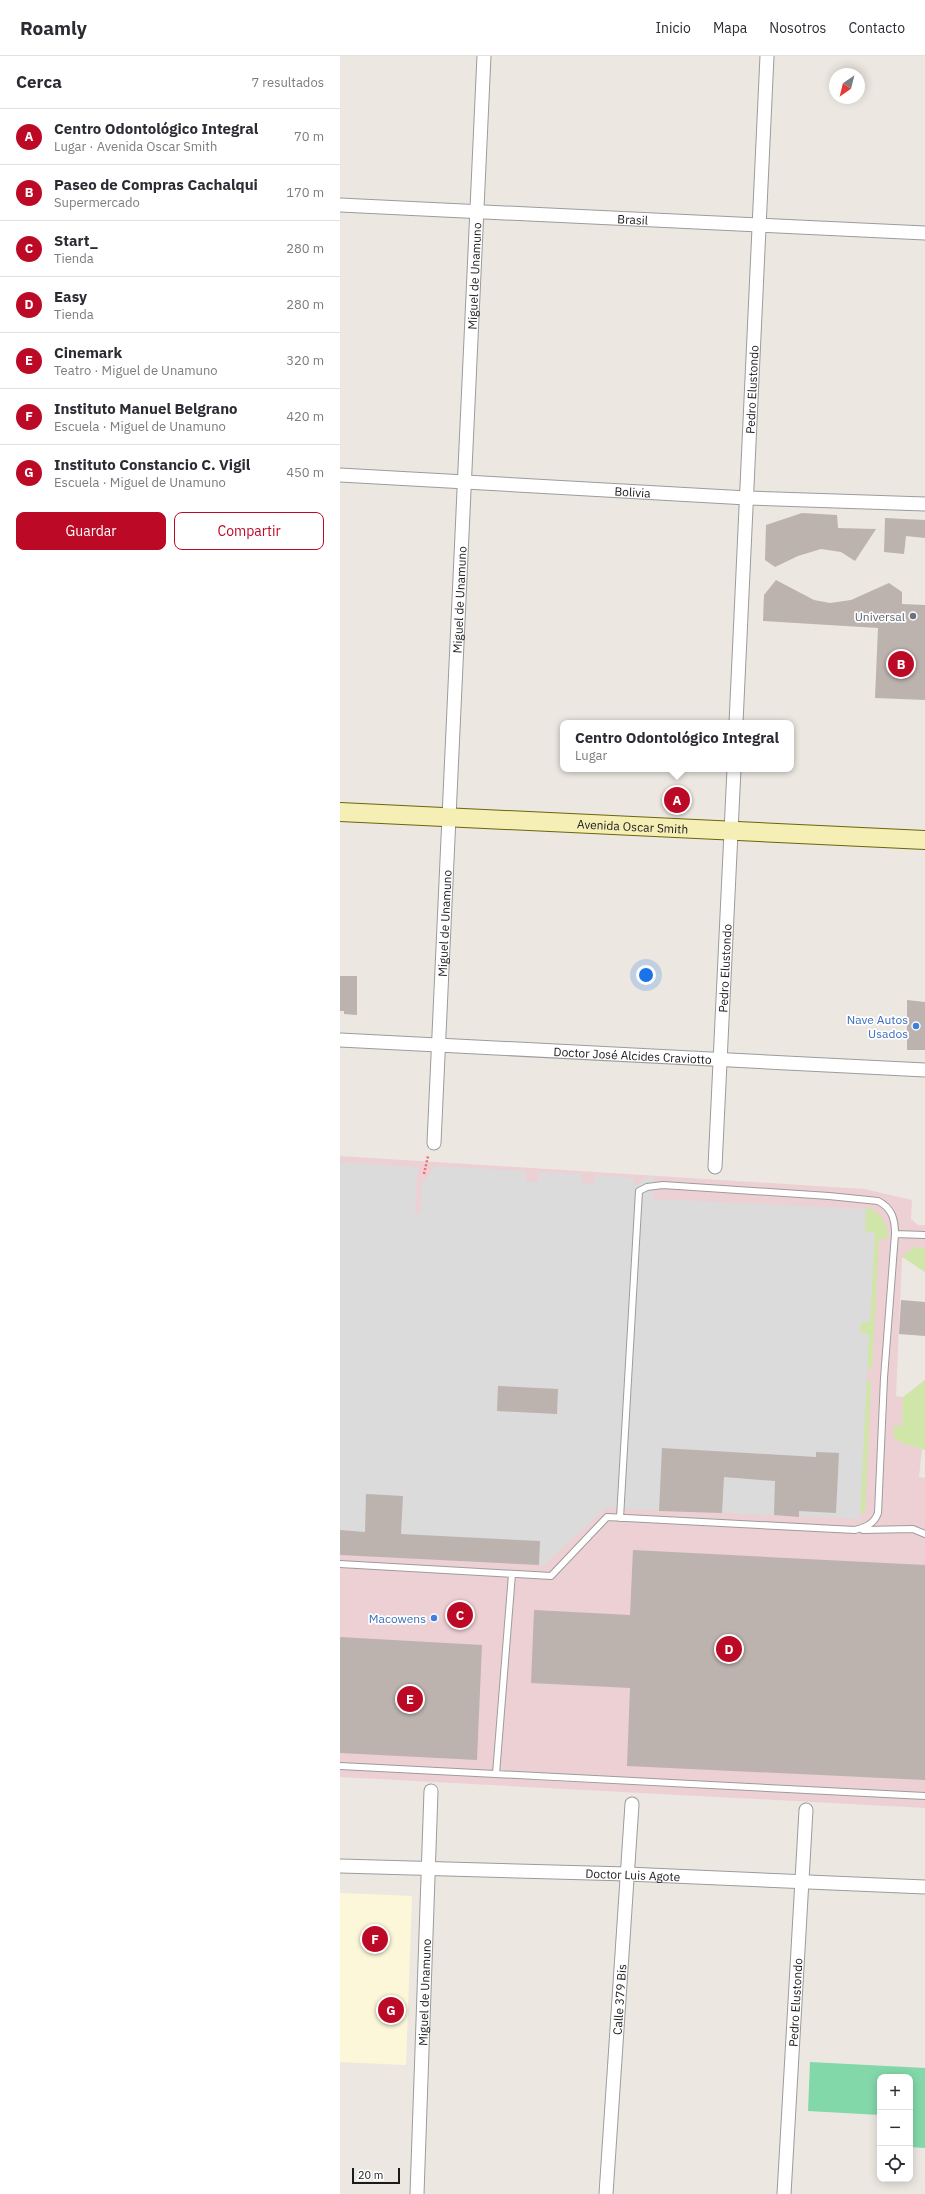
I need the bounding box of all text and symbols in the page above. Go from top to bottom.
text: Roamly [20,16,87,40]
text: Inicio [655,19,691,37]
text: Mapa [713,19,747,37]
text: Nosotros [769,19,826,37]
text: Contacto [848,19,905,37]
north arrow [829,68,865,104]
text: Cerca [16,71,62,93]
text: 7 resultados [251,74,324,91]
text: Centro Odontológico Integral [54,119,258,138]
text: A [25,128,33,145]
text: 70 m [294,128,324,145]
text: Lugar · Avenida Oscar Smith [54,138,217,155]
text: Paseo de Compras Cachalqui [54,175,258,194]
text: B [25,184,33,201]
text: 170 m [286,184,324,201]
text: Supermercado [54,194,140,211]
street label: Brasil [617,211,648,227]
street label: Miguel de Unamuno [464,222,484,330]
text: Start_ [54,231,98,250]
text: C [25,240,33,257]
text: 280 m [286,240,324,257]
text: Tienda [54,250,94,267]
text: Easy [54,287,87,306]
text: D [24,296,34,313]
text: 280 m [286,296,324,313]
text: Tienda [54,306,94,323]
text: Cinemark [54,343,122,362]
street label: Pedro Elustondo [742,344,761,434]
text: E [25,352,33,369]
text: 320 m [286,352,324,369]
text: Teatro · Miguel de Unamuno [54,362,218,379]
text: Instituto Manuel Belgrano [54,399,238,418]
text: F [25,408,33,425]
text: 420 m [286,408,324,425]
text: Escuela · Miguel de Unamuno [54,418,226,435]
text: Instituto Constancio C. Vigil [54,455,250,474]
text: G [24,464,34,481]
text: 450 m [286,464,324,481]
text: Escuela · Miguel de Unamuno [54,474,226,491]
street label: Bolivia [614,483,652,500]
button: Guardar [16,512,166,550]
button: Compartir [174,512,324,550]
street label: Miguel de Unamuno [449,545,469,653]
place label: Universal [855,609,905,624]
marker: Universal [908,611,918,621]
pin: B [888,649,914,679]
popup [560,720,794,772]
text: Centro Odontológico Integral [575,728,779,747]
text: Lugar [575,747,607,764]
pin: A [664,785,690,815]
street label: Avenida Oscar Smith [577,816,689,836]
street label: Miguel de Unamuno [434,869,454,977]
street label: Pedro Elustondo [715,923,734,1013]
your location [636,965,656,985]
place label: Nave Autos Usados [847,1012,908,1041]
marker: Nave Autos Usados [911,1021,921,1031]
street label: Doctor José Alcides Craviotto [553,1043,712,1067]
pin: C [447,1600,473,1630]
place label: Macowens [369,1611,426,1626]
marker: Macowens [429,1613,439,1623]
pin: D [716,1634,742,1664]
pin: E [397,1684,423,1714]
street label: Doctor Luis Agote [585,1865,681,1884]
pin: F [362,1924,388,1954]
street label: Miguel de Unamuno [415,1938,433,2046]
street label: Pedro Elustondo [785,1957,805,2047]
street label: Calle 379 Bis [609,1963,629,2035]
pin: G [378,1995,404,2025]
map controls [877,2074,913,2182]
button: + [877,2074,913,2110]
button: − [877,2110,913,2146]
button: locate [877,2146,913,2182]
scale bar [352,2166,400,2185]
text: 20 m [358,2168,383,2182]

